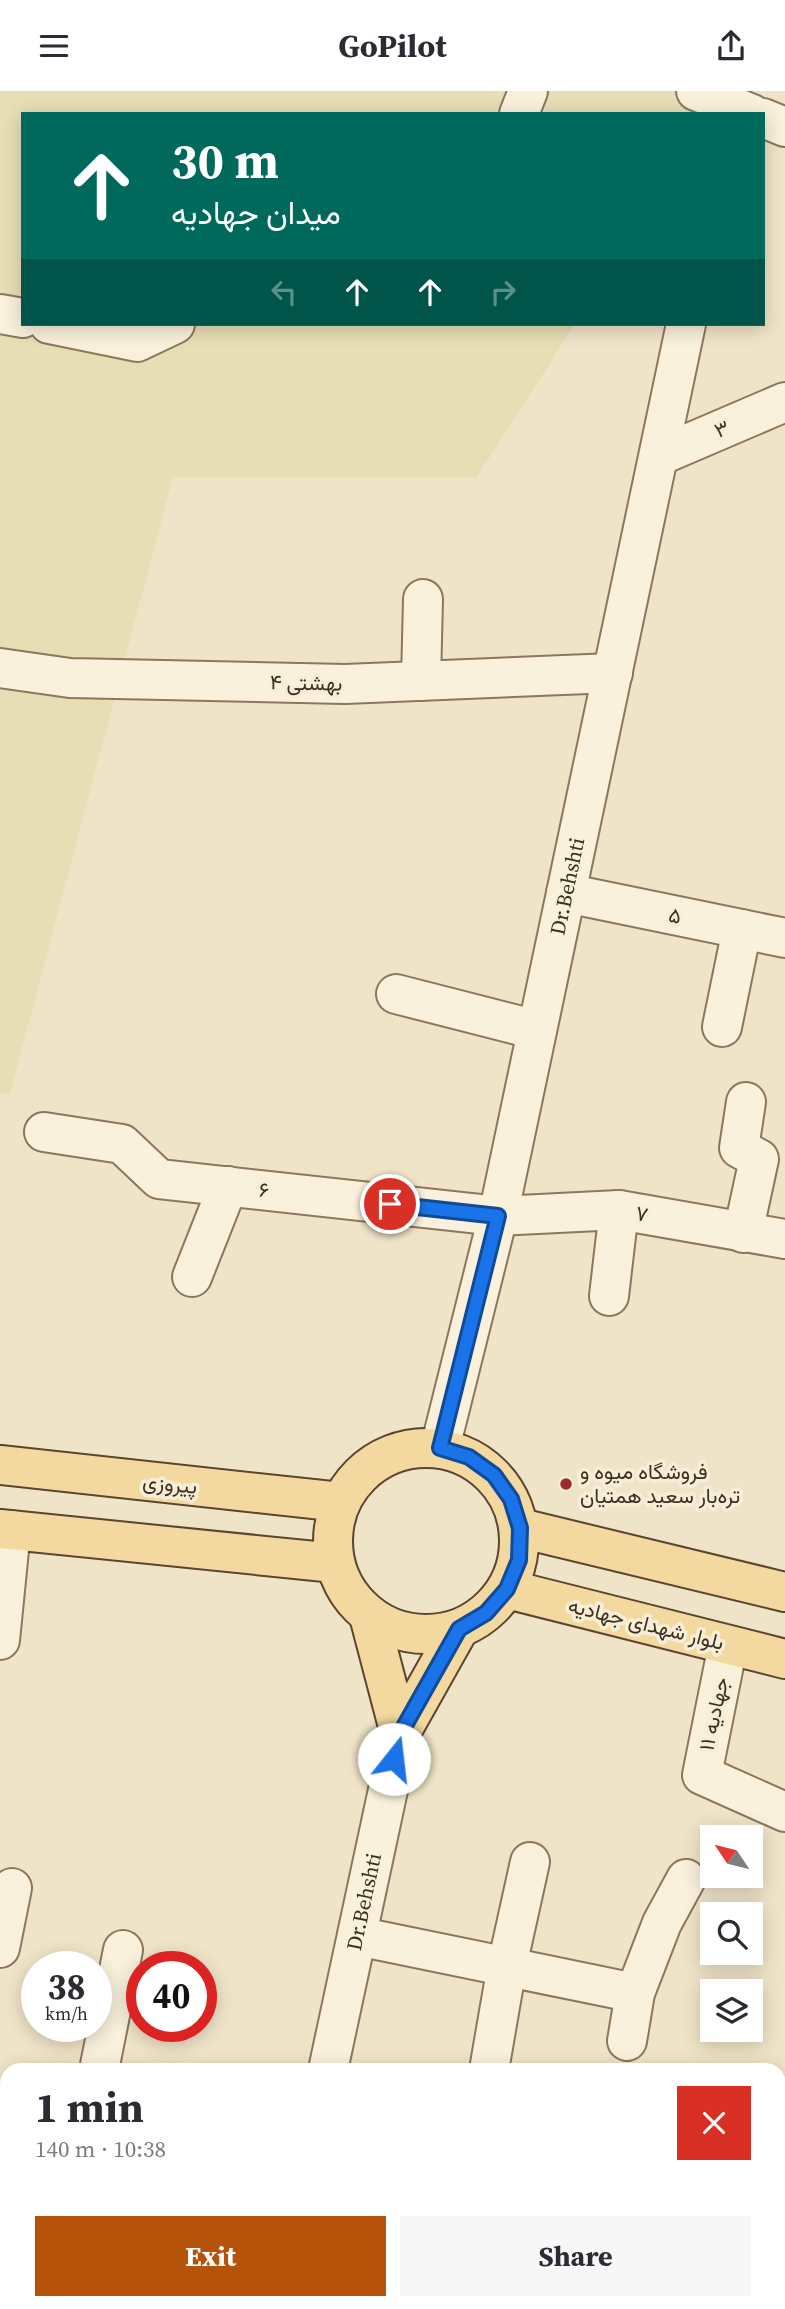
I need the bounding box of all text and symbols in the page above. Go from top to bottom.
text: GoPilot [338,24,447,68]
icon: menu [35,27,73,65]
icon: share [712,27,750,65]
text: 30 m [171,127,279,194]
icon: ahead [56,140,147,231]
text: میدان جهادیه [171,191,341,235]
icon: left [265,273,303,311]
icon: ahead [338,273,376,311]
icon: ahead [411,273,449,311]
icon: right [484,273,522,311]
street label: ۳ [710,412,734,445]
street label: بهشتی ۴ [270,667,342,698]
street label: Dr.Behshti [543,835,591,938]
street label: ۵ [666,900,684,931]
pin [360,1174,420,1234]
street label: ۶ [257,1175,271,1204]
icon: arrive [371,1185,409,1223]
street label: ۷ [633,1198,651,1229]
place label: فروشگاه میوه و تره‌بار سعید همتیان [580,1457,740,1510]
street label: پیروزی [141,1466,199,1501]
marker: فروشگاه میوه و تره‌بار سعید همتیان [558,1476,574,1492]
street label: بلوار شهدای جهادیه [565,1590,727,1657]
street label: جهادیه ۱۱ [692,1674,735,1753]
position arrow [357,1722,431,1796]
north arrow [700,1825,763,1888]
map controls [700,1825,763,2042]
street label: Dr.Behshti [339,1850,388,1953]
button: search [700,1902,763,1965]
speed limit sign: 40 [126,1951,217,2042]
text: 38 [48,1963,85,2011]
button: layers [700,1979,763,2042]
text: km/h [45,2001,88,2026]
text: 1 min [35,2078,144,2136]
button: close [677,2086,751,2160]
text: 140 m · 10:38 [35,2133,166,2165]
button: Exit [35,2216,386,2296]
button: Share [400,2216,751,2296]

